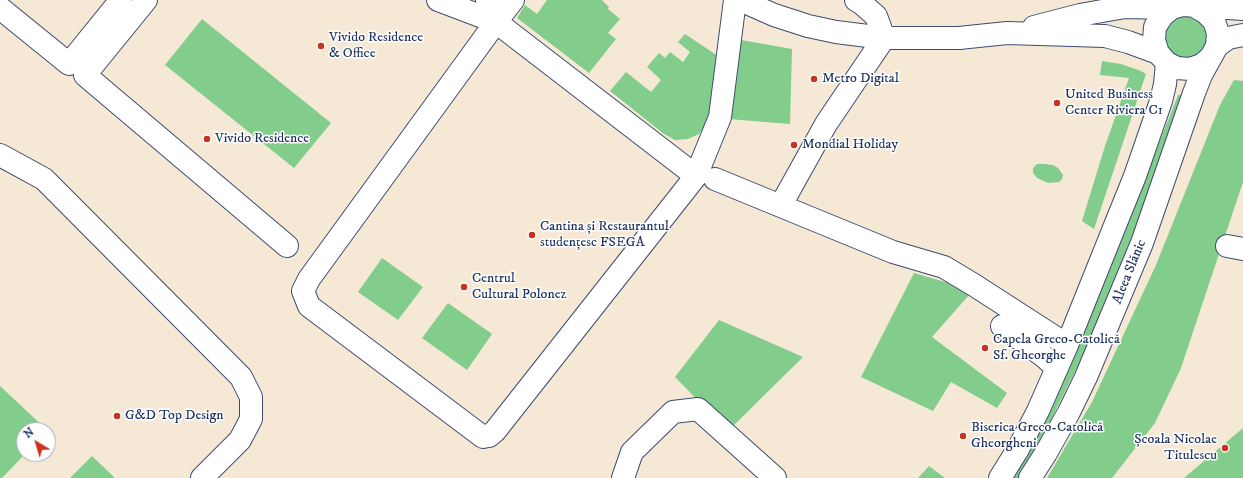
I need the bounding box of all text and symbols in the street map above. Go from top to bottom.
place label: Vivido Residence & Office [329,30,423,62]
marker: Vivido Residence & Office [316,41,326,51]
place label: Metro Digital [822,71,899,87]
marker: Metro Digital [809,74,819,84]
place label: United Business Center Riviera C1 [1065,87,1163,120]
marker: United Business Center Riviera C1 [1052,98,1062,108]
place label: Vivido Residence [215,131,309,147]
marker: Vivido Residence [202,134,212,144]
place label: Mondial Holiday [802,137,898,153]
marker: Mondial Holiday [789,140,799,150]
place label: Cantina și Restaurantul studențesc FSEGA [540,219,669,252]
marker: Cantina și Restaurantul studențesc FSEGA [527,230,537,240]
street label: Aleea Slănic [1109,237,1151,307]
place label: Centrul Cultural Polonez [472,271,567,304]
marker: Centrul Cultural Polonez [459,282,469,292]
place label: Capela Greco-Catolică Sf. Gheorghe [993,332,1120,364]
marker: Capela Greco-Catolică Sf. Gheorghe [980,343,990,353]
place label: G&D Top Design [125,408,224,424]
marker: G&D Top Design [112,411,122,421]
place label: Biserica Greco-Catolică Gheorgheni [971,420,1103,452]
north arrow [16,422,56,462]
text: N [21,425,37,442]
marker: Biserica Greco-Catolică Gheorgheni [958,431,968,441]
place label: Școala Nicolae Titulescu [1134,432,1217,464]
marker: Școala Nicolae Titulescu [1220,443,1230,453]

